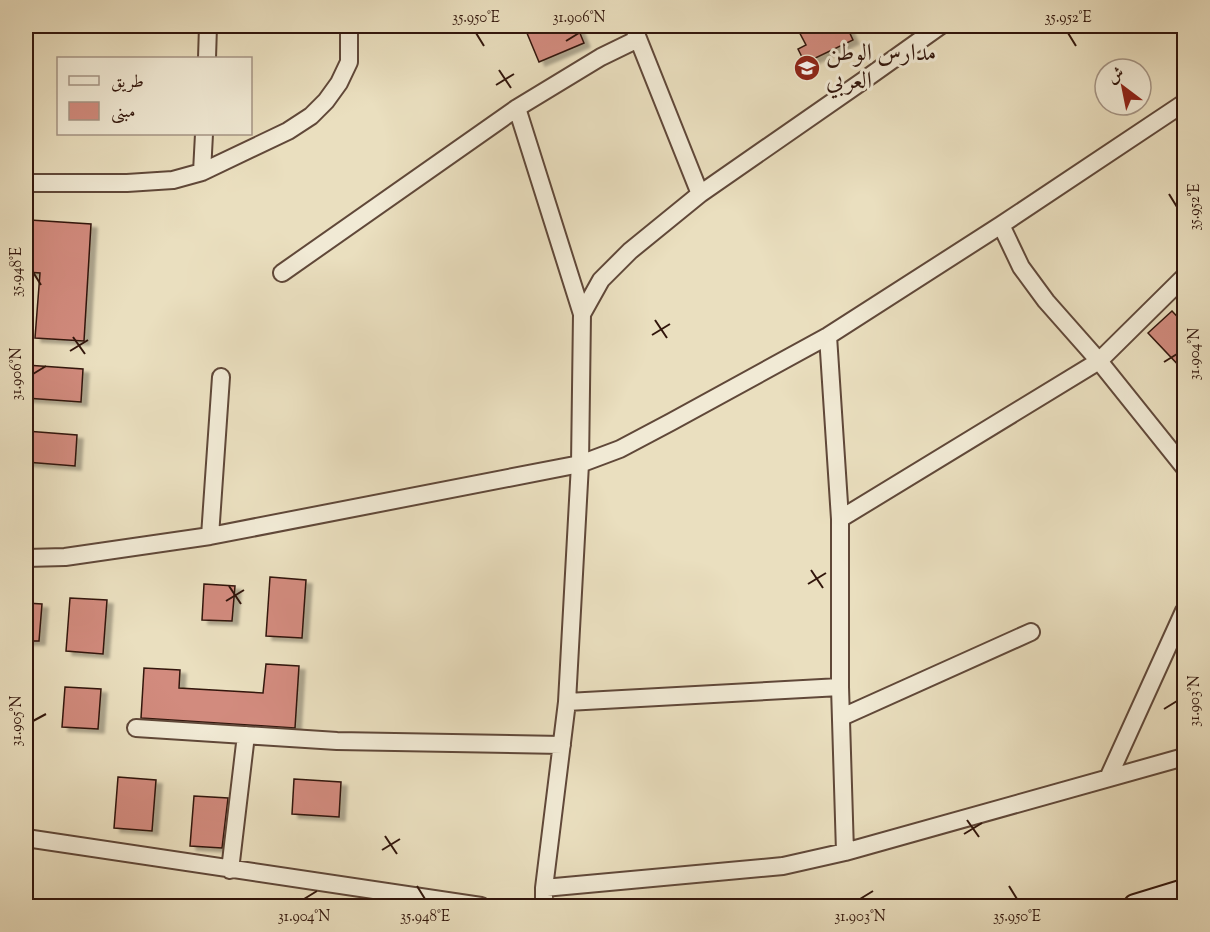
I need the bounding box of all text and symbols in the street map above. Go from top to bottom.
text: 35.950°E [452,8,500,29]
text: 31.906°N [552,8,606,29]
text: 35.952°E [1045,8,1091,29]
place label: مدارس الوطن العربي [826,37,936,99]
school or university icon: مدارس الوطن العربي [792,53,822,83]
legend [57,57,252,135]
north arrow [1093,57,1153,117]
text: ش [1104,62,1129,90]
text: طريق [111,70,144,96]
text: مبنى [111,100,136,126]
text: 35.952°E [1185,184,1206,230]
text: 35.948°E [7,247,28,297]
text: 31.904°N [1185,328,1206,380]
text: 31.906°N [7,347,28,401]
text: 31.903°N [1185,675,1206,727]
text: 31.905°N [7,696,28,746]
text: 31.904°N [278,907,330,928]
text: 35.948°E [400,907,450,928]
text: 31.903°N [834,907,886,928]
text: 35.950°E [993,907,1041,928]

